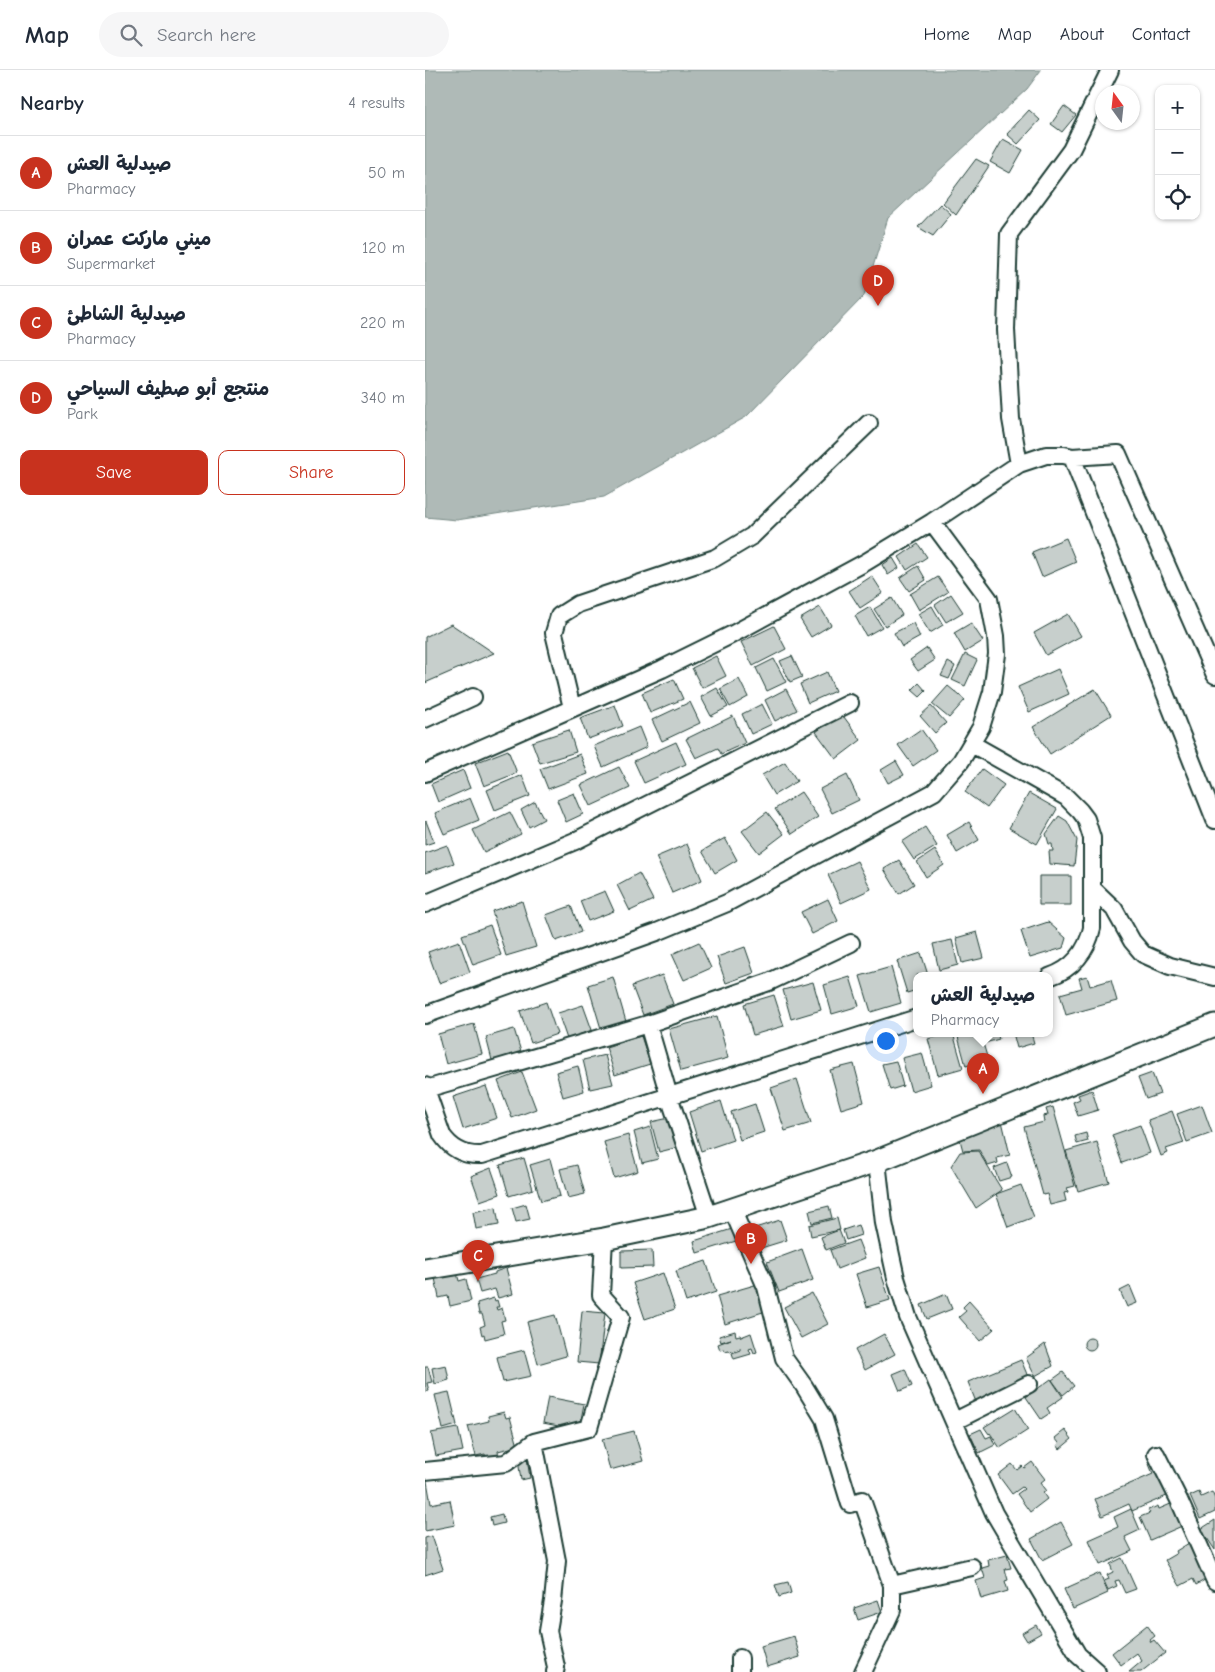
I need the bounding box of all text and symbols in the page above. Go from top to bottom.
search box [99,12,449,57]
text: Map [25,21,69,49]
icon: search [117,21,145,49]
text: Search here [157,24,256,46]
text: Home [923,24,970,45]
text: Map [998,24,1032,45]
text: About [1060,24,1104,45]
text: Contact [1132,24,1190,45]
north arrow [1095,85,1140,130]
map controls [1155,85,1200,220]
button: + [1155,85,1200,130]
text: Nearby [20,91,84,115]
text: 4 results [348,94,405,112]
button: − [1155,130,1200,175]
text: صيدلية العش [67,153,171,175]
text: A [32,164,40,182]
text: 50 m [368,164,405,182]
button: locate [1155,175,1200,220]
text: Pharmacy [67,180,136,198]
text: ميني ماركت عمران [67,228,211,250]
text: B [31,239,41,257]
text: 120 m [362,239,405,257]
text: Supermarket [67,255,155,273]
pin: D [862,265,894,306]
text: صيدلية الشاطئ [67,303,186,325]
text: C [31,314,41,332]
text: 220 m [360,314,405,332]
text: Pharmacy [67,330,136,348]
text: منتجع أبو صطيف السياحي [67,378,269,400]
text: D [31,389,41,407]
text: 340 m [361,389,405,407]
text: Park [67,405,98,423]
button: Save [20,450,208,495]
button: Share [218,450,405,495]
popup [913,972,1053,1037]
text: صيدلية العش [931,984,1035,1006]
text: Pharmacy [931,1011,999,1029]
your location [873,1028,899,1054]
pin: A [967,1053,999,1094]
pin: B [735,1223,767,1264]
pin: C [462,1240,494,1281]

